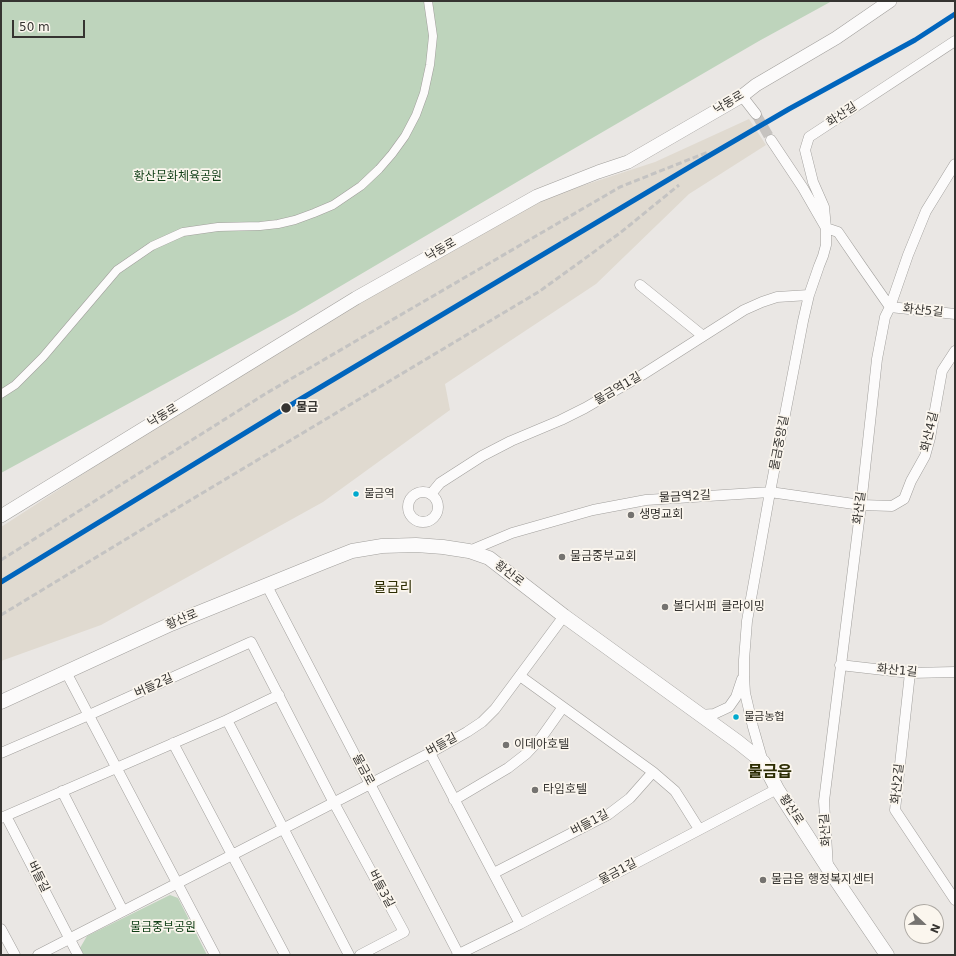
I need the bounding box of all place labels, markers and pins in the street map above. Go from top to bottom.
marker: 물금 [279,401,293,415]
place label: 물금 [296,401,318,415]
place label: 물금역 [364,487,394,501]
marker: 물금역 [351,489,361,499]
place label: 생명교회 [639,508,683,522]
marker: 생명교회 [626,510,636,520]
place label: 물금중부교회 [570,550,636,564]
marker: 물금중부교회 [557,552,567,562]
place label: 볼더서퍼 클라이밍 [673,600,765,614]
marker: 볼더서퍼 클라이밍 [660,602,670,612]
place label: 물금농협 [744,710,784,724]
marker: 물금농협 [731,712,741,722]
place label: 이데아호텔 [514,738,569,752]
marker: 이데아호텔 [501,740,511,750]
place label: 타임호텔 [543,783,587,797]
marker: 타임호텔 [530,785,540,795]
place label: 물금읍 행정복지센터 [771,873,874,887]
marker: 물금읍 행정복지센터 [758,875,768,885]

